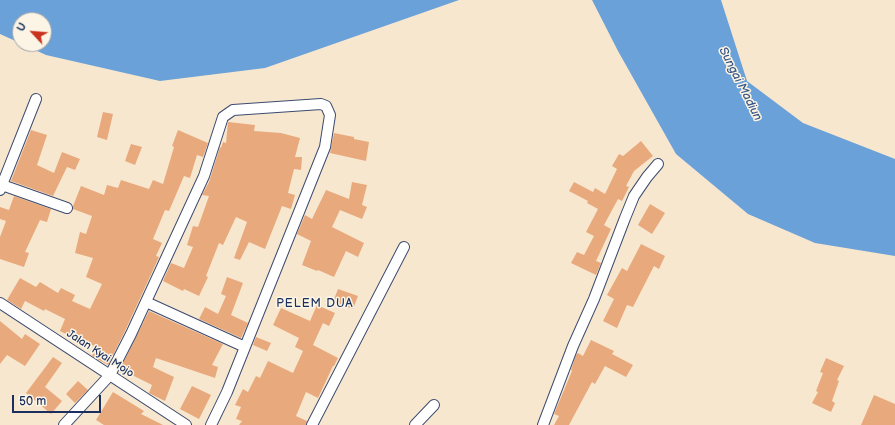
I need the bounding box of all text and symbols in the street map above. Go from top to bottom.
north arrow [12,12,52,52]
text: U [14,21,29,33]
water label: Sungai Madiun [715,45,765,123]
district label: PELEM DUA [276,297,354,311]
street label: Jalan Kyai Mojo [64,327,136,381]
scale bar [14,387,103,413]
text: 50 m [19,394,46,409]

